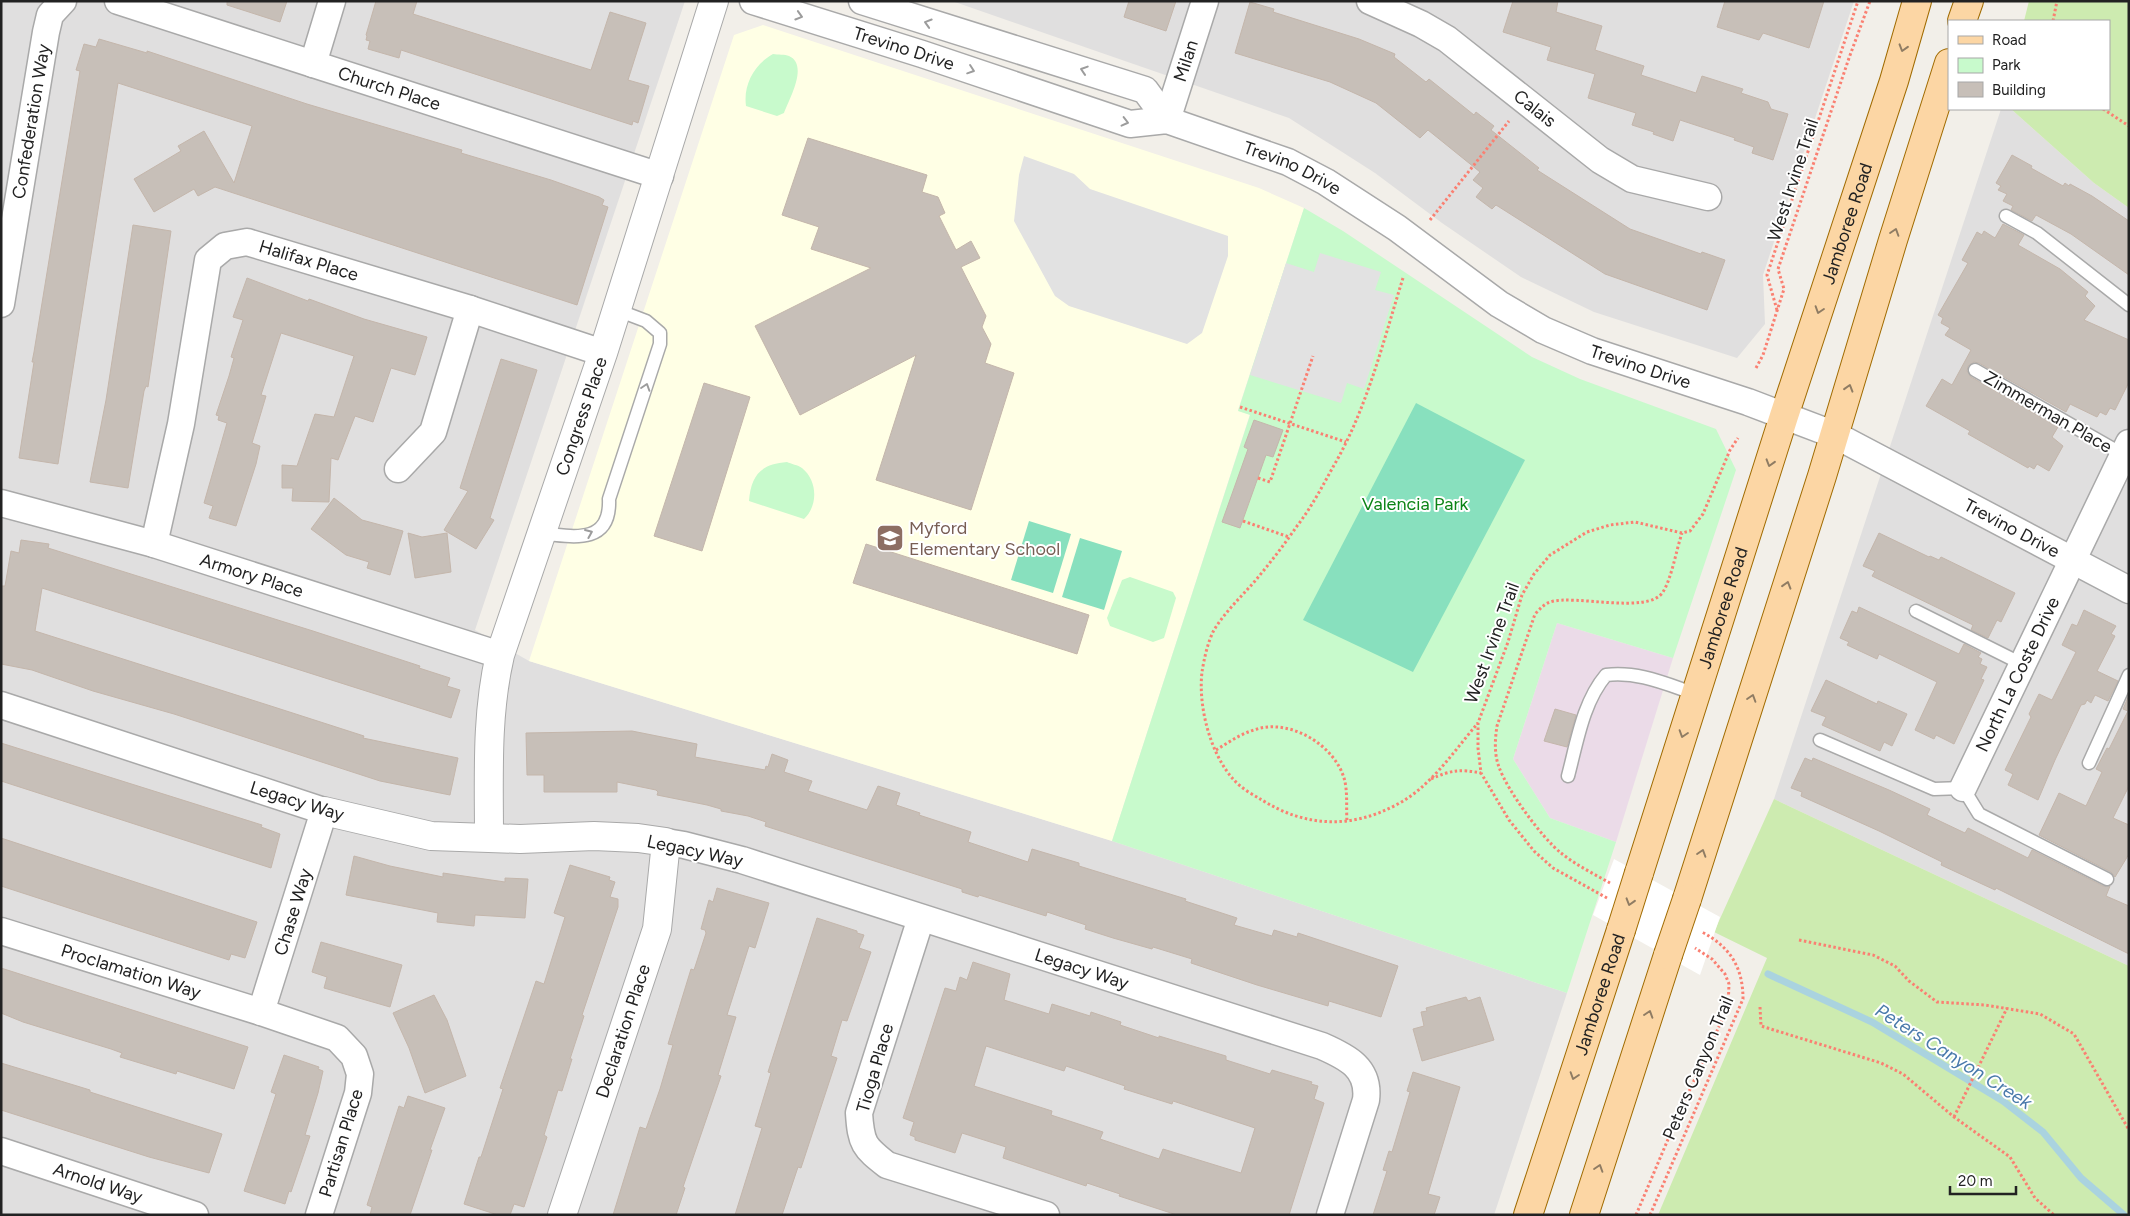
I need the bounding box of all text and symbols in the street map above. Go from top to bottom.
one-way arrow [795,10,803,20]
one-way arrow [925,18,933,28]
legend [1948,20,2110,110]
street label: Trevino Drive [850,22,957,75]
text: Road [1992,31,2027,49]
street label: Milan [1169,37,1203,85]
street label: Confederation Way [8,42,55,201]
one-way arrow [1899,43,1909,52]
text: Park [1992,56,2021,74]
street label: Church Place [335,62,443,115]
one-way arrow [966,64,975,74]
one-way arrow [1080,66,1089,76]
text: Building [1992,81,2046,99]
street label: Calais [1509,85,1560,132]
one-way arrow [1120,116,1129,127]
street label: West Irvine Trail [1763,116,1823,244]
street label: Trevino Drive [1241,136,1345,200]
street label: Jamboree Road [1817,160,1877,287]
one-way arrow [1889,229,1899,237]
street label: Halifax Place [256,235,361,286]
one-way arrow [1815,306,1825,314]
street label: Trevino Drive [1587,340,1694,394]
street label: Congress Place [551,354,612,479]
street label: Zimmerman Place [1980,366,2116,458]
one-way arrow [640,384,650,392]
one-way arrow [1843,384,1853,393]
one-way arrow [1766,458,1776,467]
park label: Valencia Park [1362,493,1469,515]
street label: Trevino Drive [1960,494,2063,562]
place label: Myford Elementary School [909,517,1060,560]
school or university icon: Myford Elementary School [875,523,905,553]
one-way arrow [583,530,592,540]
street label: Jamboree Road [1693,544,1753,672]
street label: Armory Place [197,548,306,602]
street label: West Irvine Trail [1460,579,1524,707]
one-way arrow [1782,582,1792,590]
street label: North La Coste Drive [1971,593,2064,756]
one-way arrow [1746,695,1756,703]
one-way arrow [1679,730,1689,738]
street label: Legacy Way [247,776,347,826]
street label: Legacy Way [645,830,745,872]
one-way arrow [1696,849,1706,858]
street label: Chase Way [269,865,317,958]
one-way arrow [1626,897,1636,906]
street label: Jamboree Road [1570,931,1630,1058]
street label: Proclamation Way [58,939,204,1004]
street label: Legacy Way [1032,944,1132,994]
street label: Declaration Place [591,961,655,1101]
street label: Peters Canyon Trail [1658,993,1738,1143]
water label: Peters Canyon Creek [1871,999,2037,1114]
one-way arrow [1643,1010,1653,1018]
street label: Tioga Place [852,1021,898,1115]
one-way arrow [1569,1072,1579,1080]
street label: Partisan Place [314,1086,368,1200]
street label: Arnold Way [50,1158,146,1208]
scale bar [1950,1164,2016,1196]
one-way arrow [1593,1165,1603,1173]
text: 20 m [1958,1172,1992,1190]

